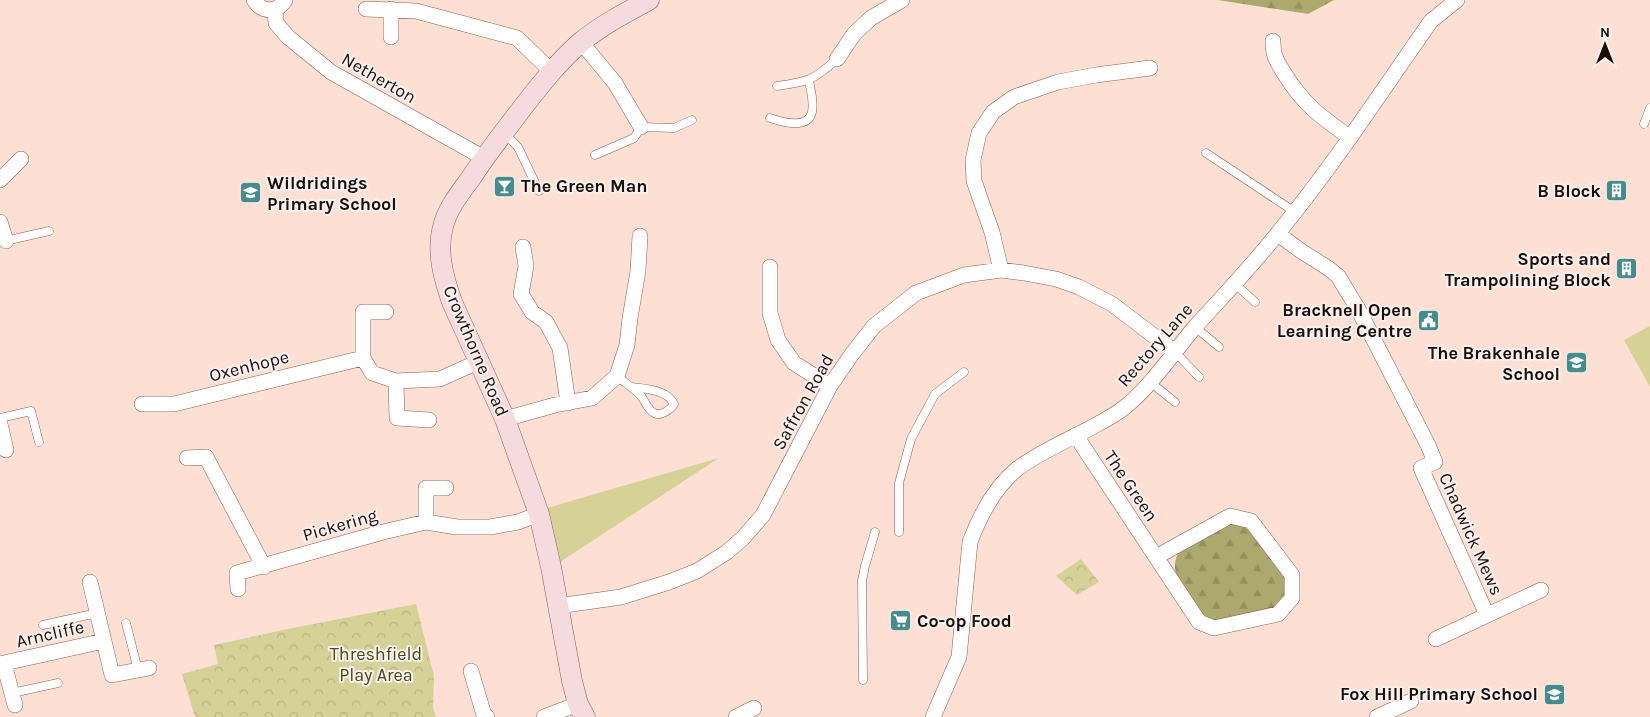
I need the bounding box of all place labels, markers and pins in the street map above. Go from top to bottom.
place label: Wildridings Primary School [267,172,397,215]
bar icon: The Green Man [493,174,517,198]
place label: The Green Man [521,175,647,197]
building icon: B Block [1605,179,1629,203]
place label: B Block [1537,180,1601,202]
school or university icon: Wildridings Primary School [239,181,263,205]
place label: Sports and Trampolining Block [1445,248,1611,291]
building icon: Sports and Trampolining Block [1615,257,1639,281]
place label: Bracknell Open Learning Centre [1277,299,1412,342]
public building icon: Bracknell Open Learning Centre [1416,308,1440,332]
place label: The Brakenhale School [1428,342,1560,385]
school or university icon: The Brakenhale School [1564,351,1588,375]
supermarket icon: Co-op Food [889,609,913,633]
place label: Co-op Food [917,610,1012,632]
school or university icon: Fox Hill Primary School [1542,682,1566,706]
place label: Fox Hill Primary School [1340,683,1538,705]

